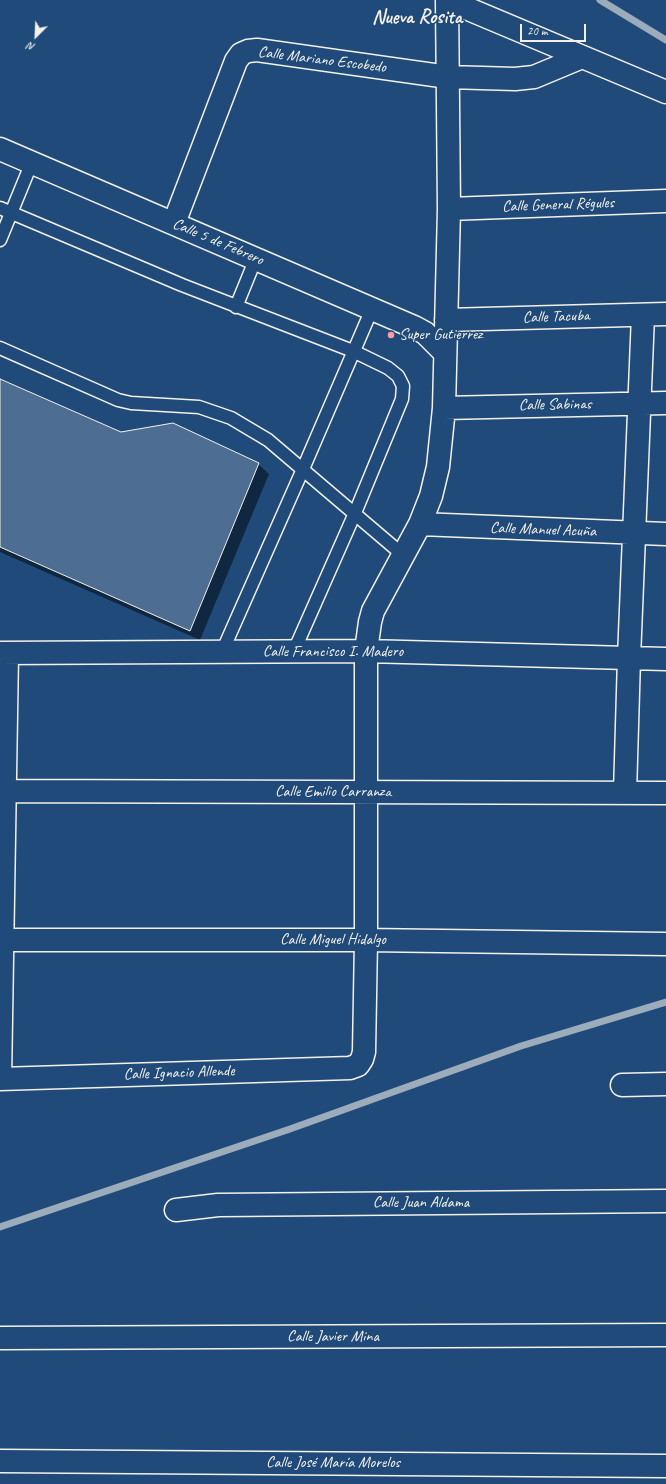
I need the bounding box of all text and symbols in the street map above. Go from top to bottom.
district label: Nueva Rosita [372,6,462,30]
north arrow [16,16,56,56]
scale bar [522,16,588,42]
text: 20 m [527,23,547,39]
text: N [25,39,37,55]
street label: Calle Mariano Escobedo [257,43,387,77]
street label: Calle General Régules [502,193,614,217]
street label: Calle 5 de Febrero [170,214,266,270]
street label: Calle Tacuba [522,306,590,328]
place label: Super Gutierrez [399,325,482,345]
marker: Super Gutierrez [386,330,396,340]
street label: Calle Sabinas [518,395,592,415]
street label: Calle Manuel Acuña [490,519,596,541]
street label: Calle Francisco I. Madero [263,642,403,662]
street label: Calle Emilio Carranza [275,782,391,802]
street label: Calle Miguel Hidalgo [280,930,386,950]
street label: Calle Ignacio Allende [123,1061,235,1085]
street label: Calle Juan Aldama [373,1193,469,1213]
street label: Calle Javier Mina [287,1327,379,1347]
street label: Calle José María Morelos [266,1453,400,1473]

